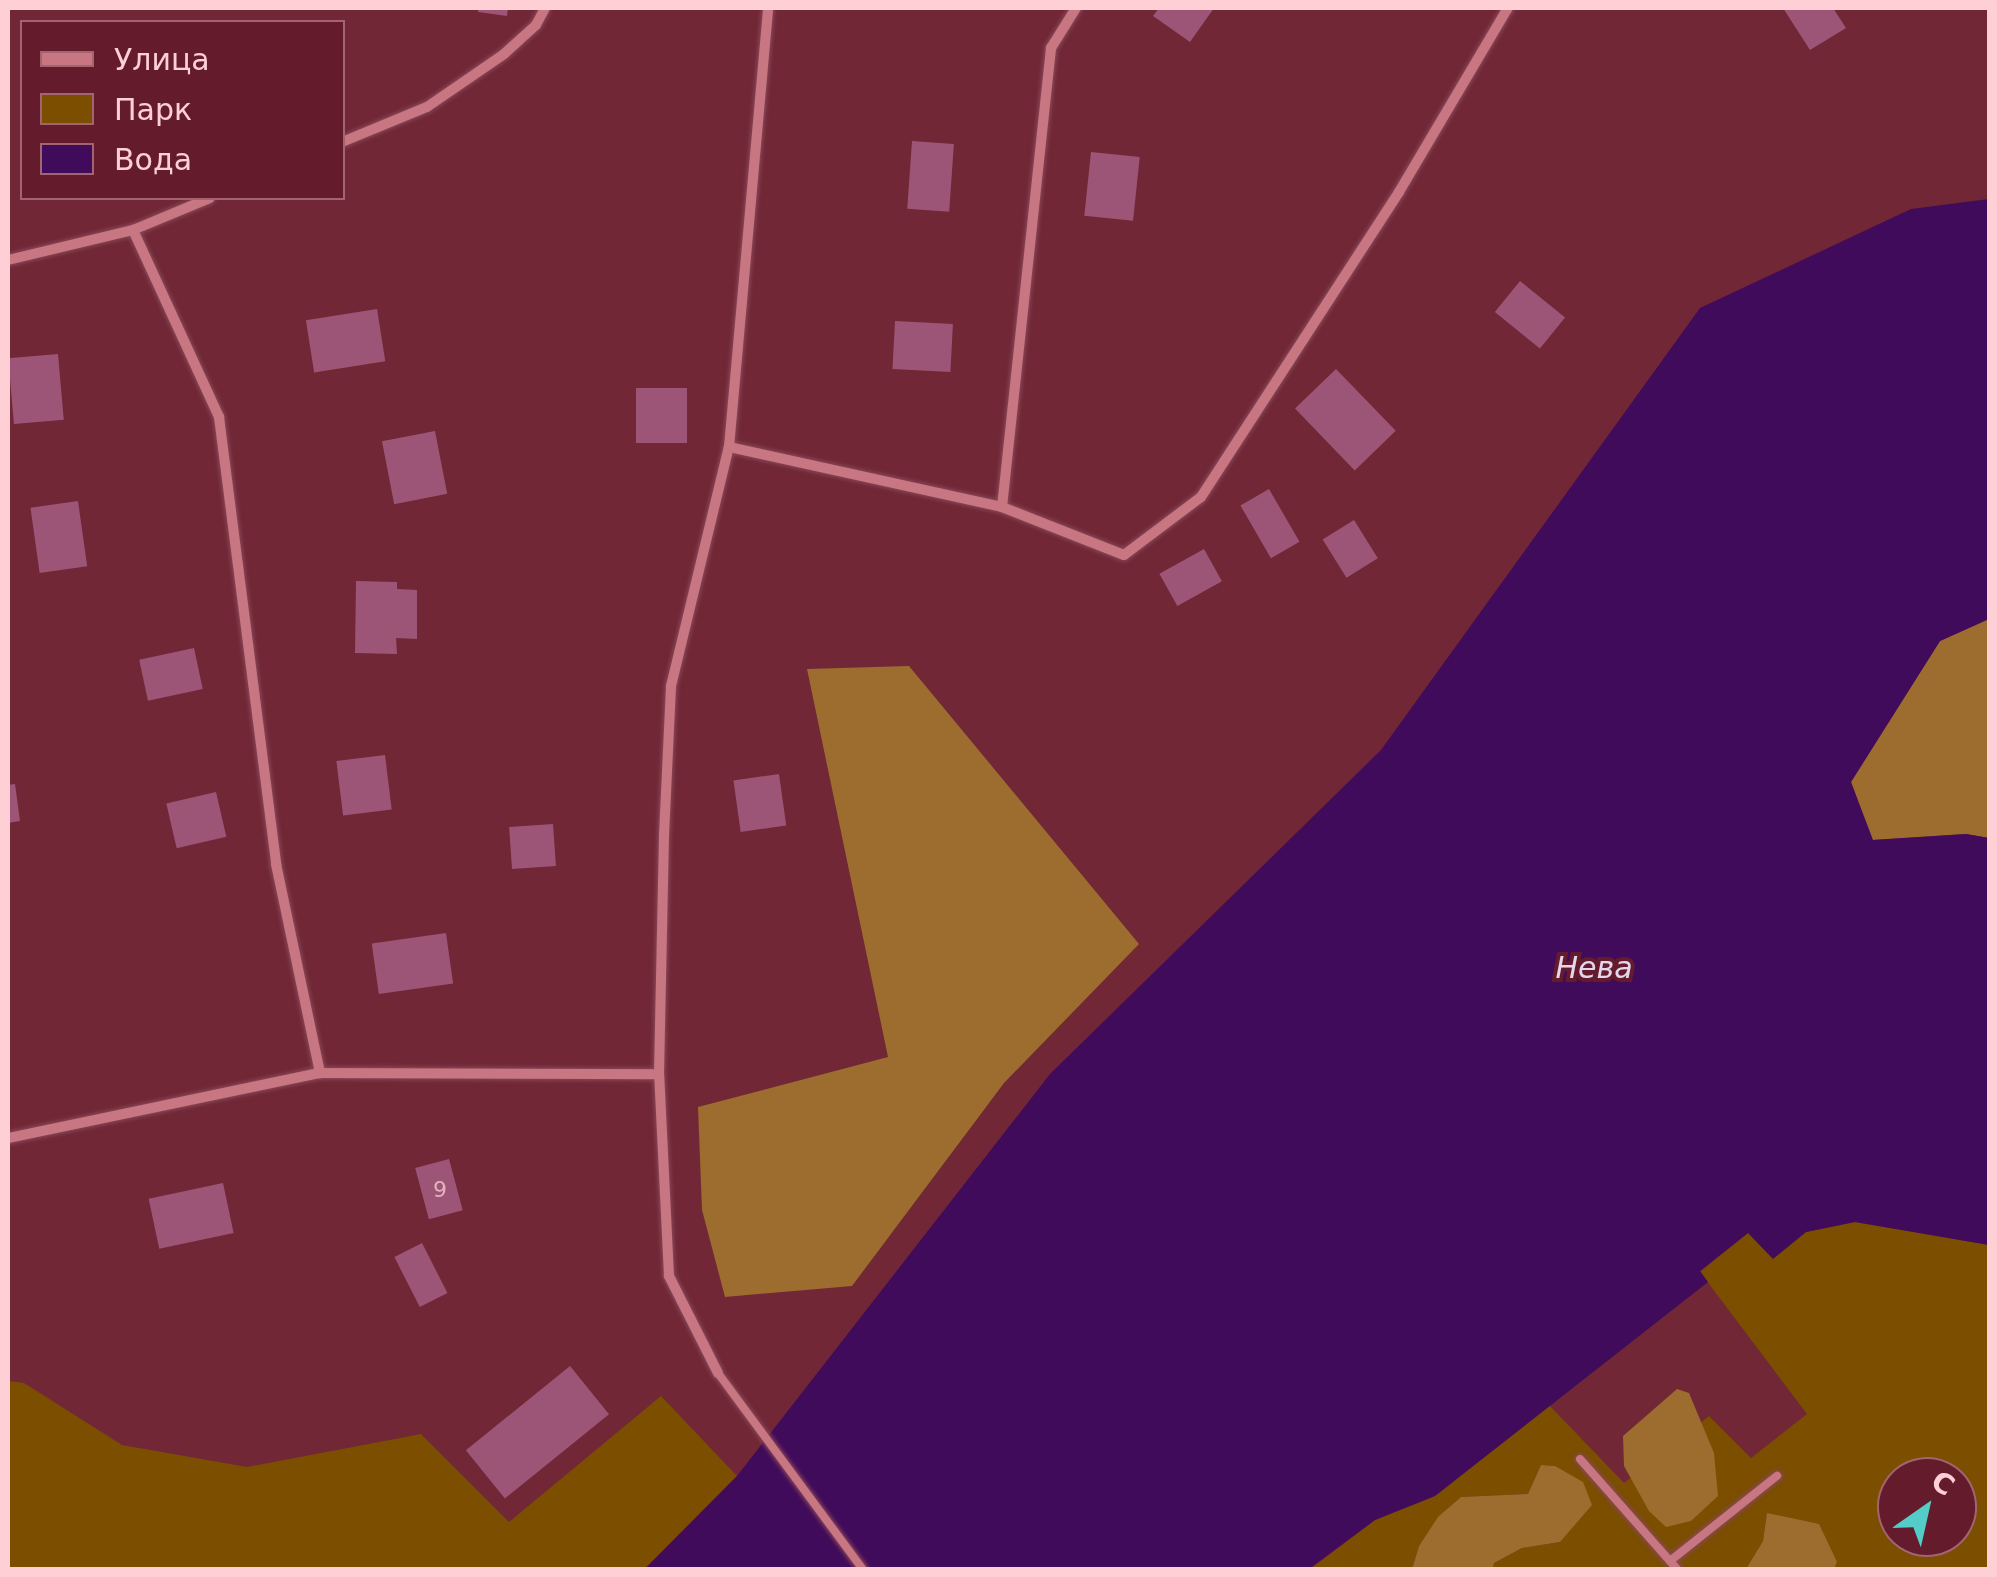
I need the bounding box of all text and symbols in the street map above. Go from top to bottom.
legend [20,20,345,200]
text: Улица [114,42,210,77]
text: Парк [114,92,192,127]
text: Вода [114,142,192,177]
water label: Нева [1555,950,1633,986]
house number: 9 [433,1177,447,1203]
north arrow [1877,1457,1977,1557]
text: С [1925,1464,1961,1503]

